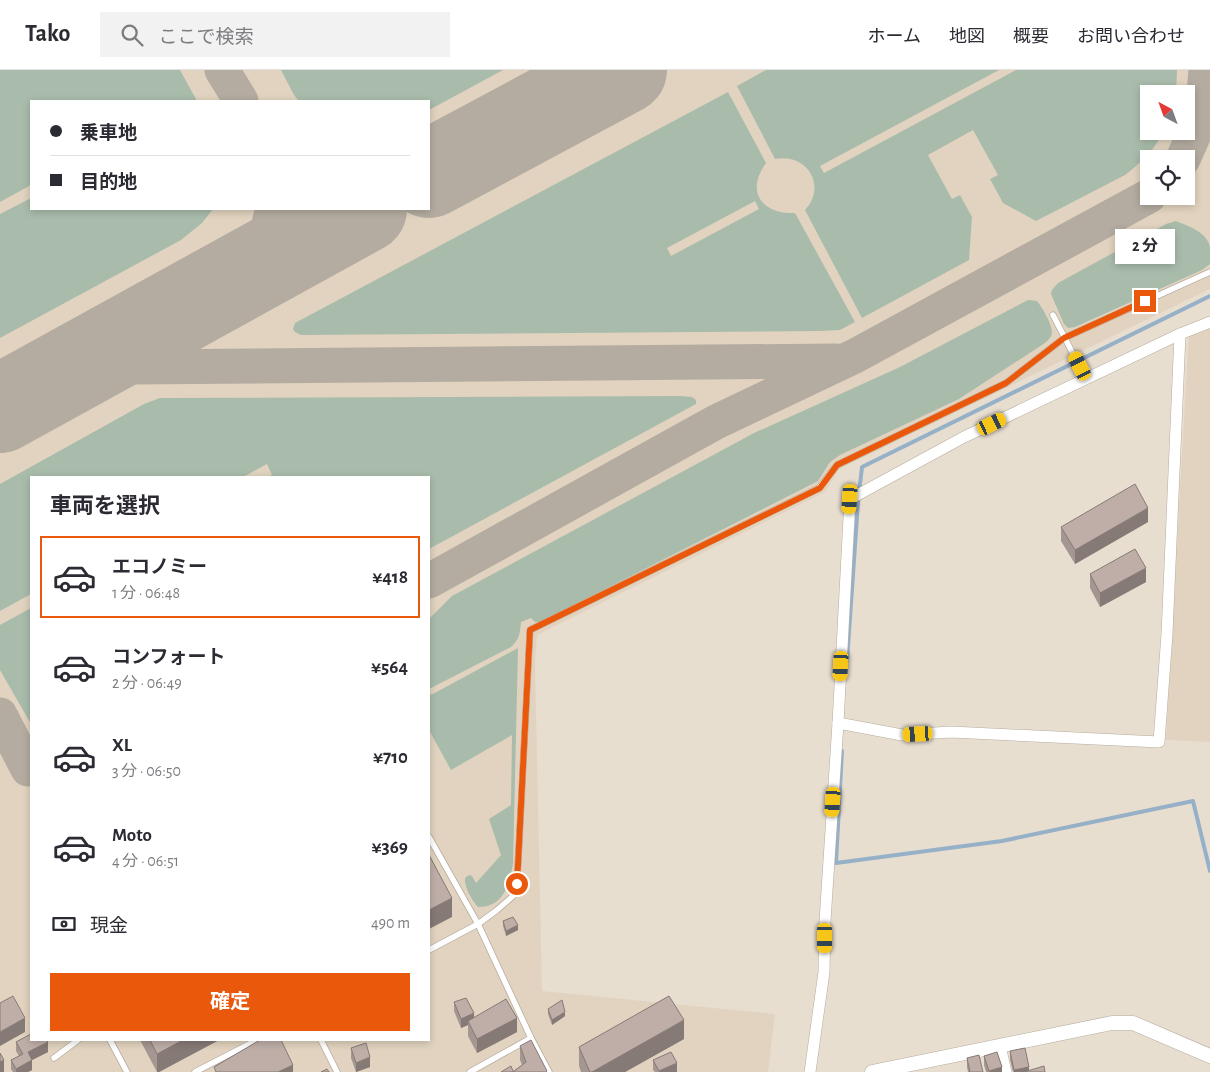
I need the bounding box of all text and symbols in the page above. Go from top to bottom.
search box [100,12,450,57]
icon: search [118,21,146,49]
text: Tako [25,22,70,46]
text: ここで検索 [158,28,253,47]
text: ホーム [868,28,921,46]
text: 地図 [949,28,985,46]
text: 概要 [1013,28,1049,46]
text: お問い合わせ [1077,28,1185,46]
north arrow [1140,85,1195,140]
map controls [1140,85,1195,205]
text: 乗車地 [80,124,137,143]
button: locate [1140,150,1195,205]
text: 目的地 [80,173,137,192]
callout: 2 分 [1115,228,1175,264]
text: 2 分 [1132,238,1158,254]
route end [1134,290,1156,312]
car [1066,349,1093,383]
car [975,411,1008,437]
car [841,484,858,514]
text: 車両を選択 [50,495,160,517]
icon: car [52,555,97,600]
text: エコノミー [112,558,207,577]
text: ¥418 [372,568,408,587]
text: 1 分 · 06:48 [112,585,180,601]
icon: car [52,645,97,690]
text: コンフォート [112,648,225,667]
car [832,651,849,681]
text: ¥564 [371,658,408,677]
text: 2 分 · 06:49 [112,675,182,691]
car [902,726,933,742]
icon: car [52,735,97,780]
text: XL [112,736,132,755]
text: ¥710 [373,748,408,767]
text: 3 分 · 06:50 [112,763,181,779]
car [824,787,841,817]
icon: car [52,825,97,870]
text: Moto [112,826,152,845]
text: ¥369 [371,838,408,857]
text: 4 分 · 06:51 [112,853,179,869]
route start [506,873,528,895]
icon: cash [50,910,78,938]
text: 490 m [371,915,410,931]
text: 現金 [90,917,128,936]
car [817,923,832,953]
button: 確定 [50,973,410,1031]

